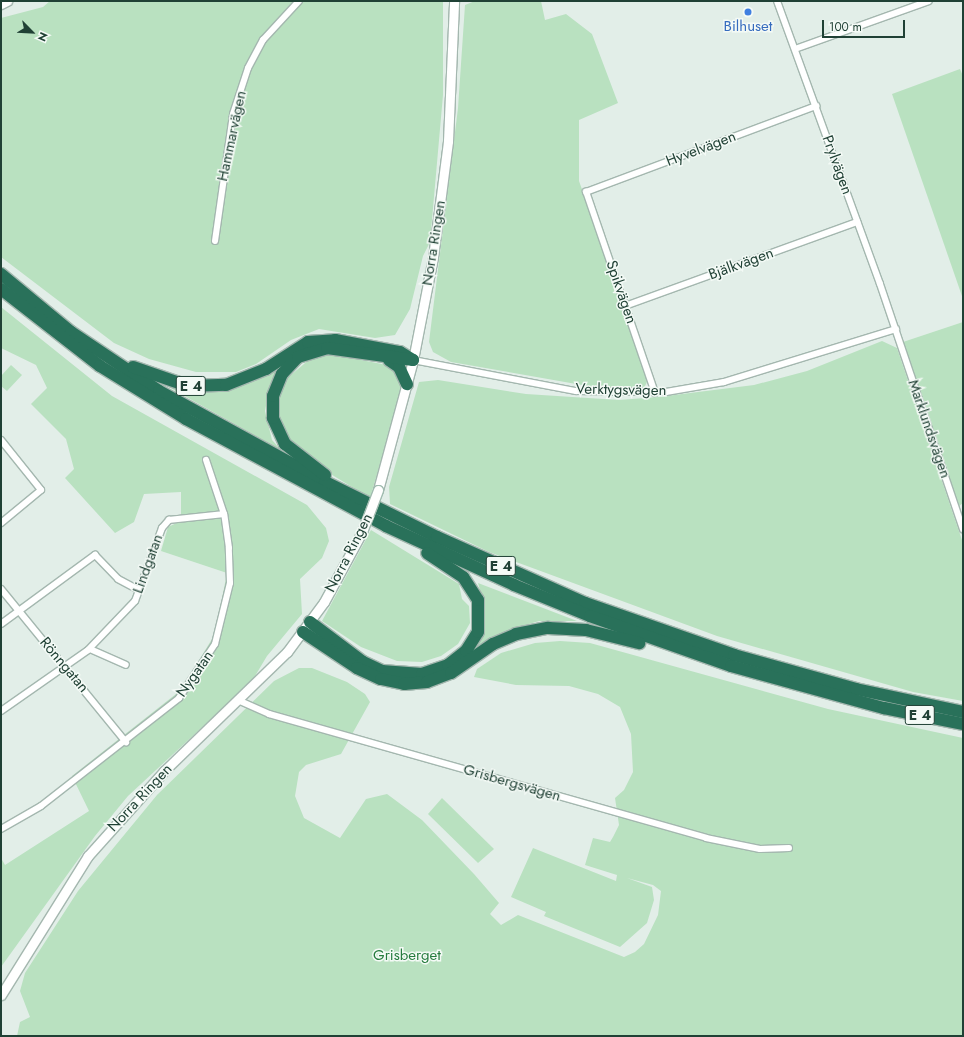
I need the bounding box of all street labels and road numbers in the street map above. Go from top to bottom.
street label: Hammarvägen [214,89,250,183]
street label: Hyvelvägen [664,127,738,171]
street label: Prylvägen [818,133,856,197]
street label: Norra Ringen [418,199,450,287]
street label: Bjälkvägen [706,244,776,284]
street label: Spikvägen [602,258,640,326]
road number: E 4 [175,374,207,398]
street label: Marklundsvägen [904,377,954,481]
street label: Verktygsvägen [576,380,666,400]
street label: Norra Ringen [321,511,377,595]
street label: Lindgatan [129,532,167,596]
road number: E 4 [485,554,517,578]
street label: Rönngatan [36,634,92,696]
street label: Nygatan [173,647,217,701]
road number: E 4 [904,703,936,727]
street label: Norra Ringen [104,760,176,836]
street label: Grisbergsvägen [461,761,563,805]

